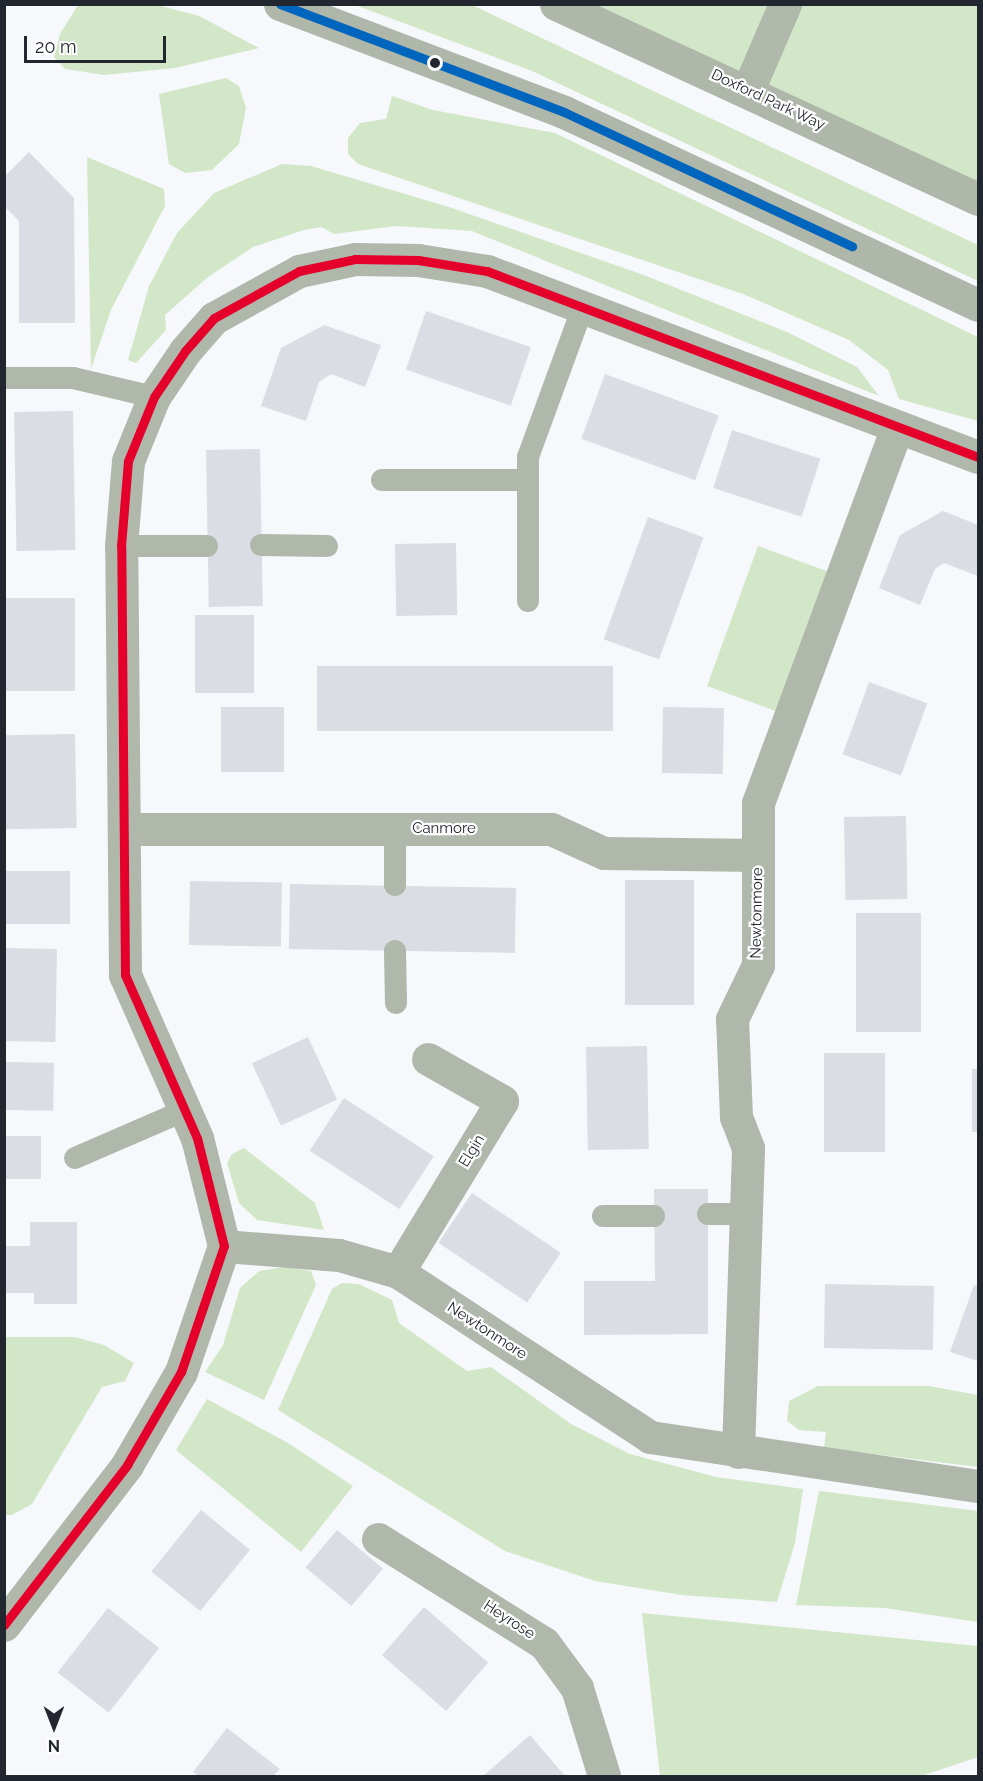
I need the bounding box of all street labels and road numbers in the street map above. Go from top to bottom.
street label: Doxford Park Way [708,66,828,134]
street label: Canmore [412,820,476,838]
street label: Newtonmore [747,867,767,959]
street label: Elgin [455,1132,489,1170]
street label: Newtonmore [444,1299,530,1363]
street label: Heyrose [480,1597,538,1643]

